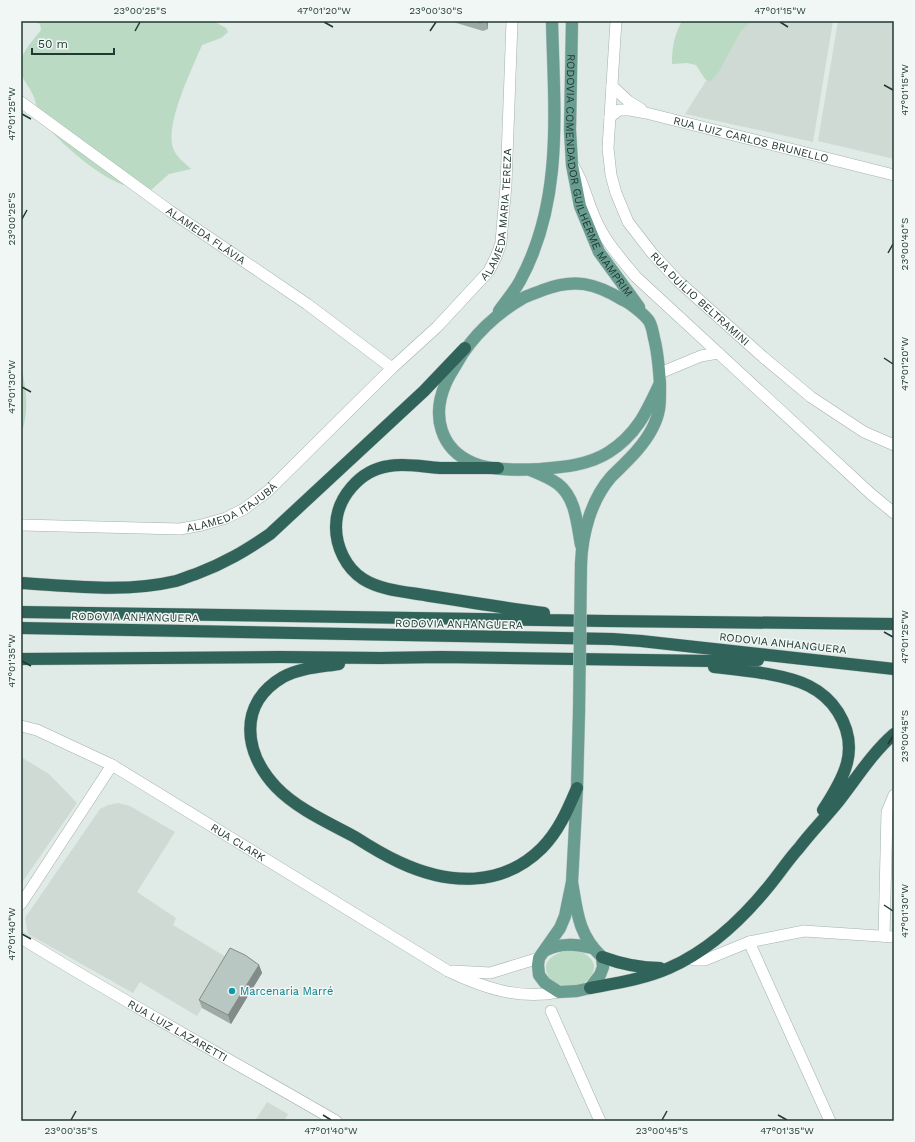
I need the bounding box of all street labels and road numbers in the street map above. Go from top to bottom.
street label: RODOVIA COMENDADOR GUILHERME MAMPRIM [563,54,635,299]
street label: RUA LUIZ CARLOS BRUNELLO [672,114,830,165]
street label: ALAMEDA MARIA TEREZA [478,148,514,283]
street label: ALAMEDA FLÁVIA [163,204,248,267]
street label: RUA DUÍLIO BELTRAMINI [647,250,752,349]
street label: ALAMEDA ITAJUBÁ [186,479,280,535]
street label: RODOVIA ANHANGUERA [71,610,199,625]
street label: RODOVIA ANHANGUERA [395,617,523,632]
street label: RODOVIA ANHANGUERA [719,630,847,657]
street label: RUA CLARK [208,821,267,864]
street label: RUA LUIZ LAZARETTI [125,997,230,1065]

